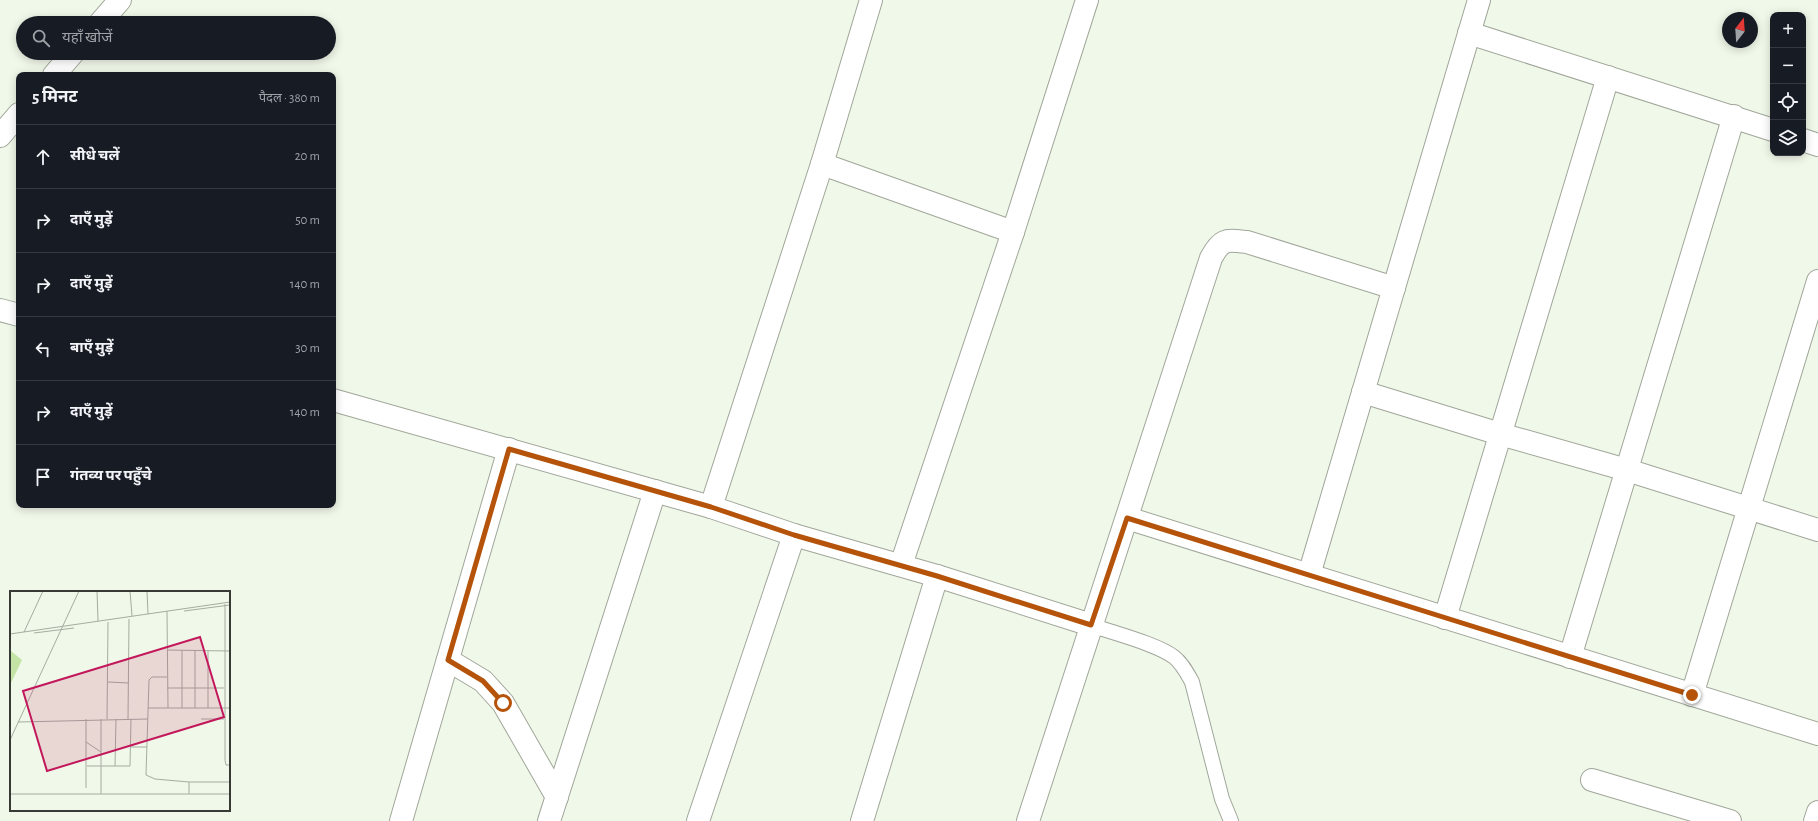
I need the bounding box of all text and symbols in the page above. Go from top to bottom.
north arrow [1722,12,1758,48]
map controls [1770,12,1806,156]
button: + [1770,12,1806,48]
search box [16,16,336,60]
icon: search [30,27,52,49]
text: यहाँ खोजें [62,30,112,45]
button: − [1770,48,1806,84]
button: locate [1770,84,1806,120]
text: 5 मिनट [32,88,78,105]
text: पैदल · 380 m [259,92,320,105]
button: layers [1770,120,1806,156]
icon: ahead [32,146,54,168]
text: सीधे चलें [70,148,120,163]
text: 20 m [295,150,320,163]
icon: right [32,210,54,232]
text: दाएँ मुड़ें [70,212,113,227]
text: 50 m [295,214,320,227]
icon: right [32,274,54,296]
text: दाएँ मुड़ें [70,276,113,291]
text: 140 m [290,278,320,291]
icon: left [32,338,54,360]
text: बाएँ मुड़ें [70,340,113,355]
text: 30 m [295,342,320,355]
icon: right [32,402,54,424]
text: दाएँ मुड़ें [70,404,113,419]
text: 140 m [290,406,320,419]
icon: arrive [32,466,54,488]
text: गंतव्य पर पहुँचे [70,468,152,483]
inset map [10,591,230,811]
route end [1683,686,1701,704]
route start [494,694,512,712]

